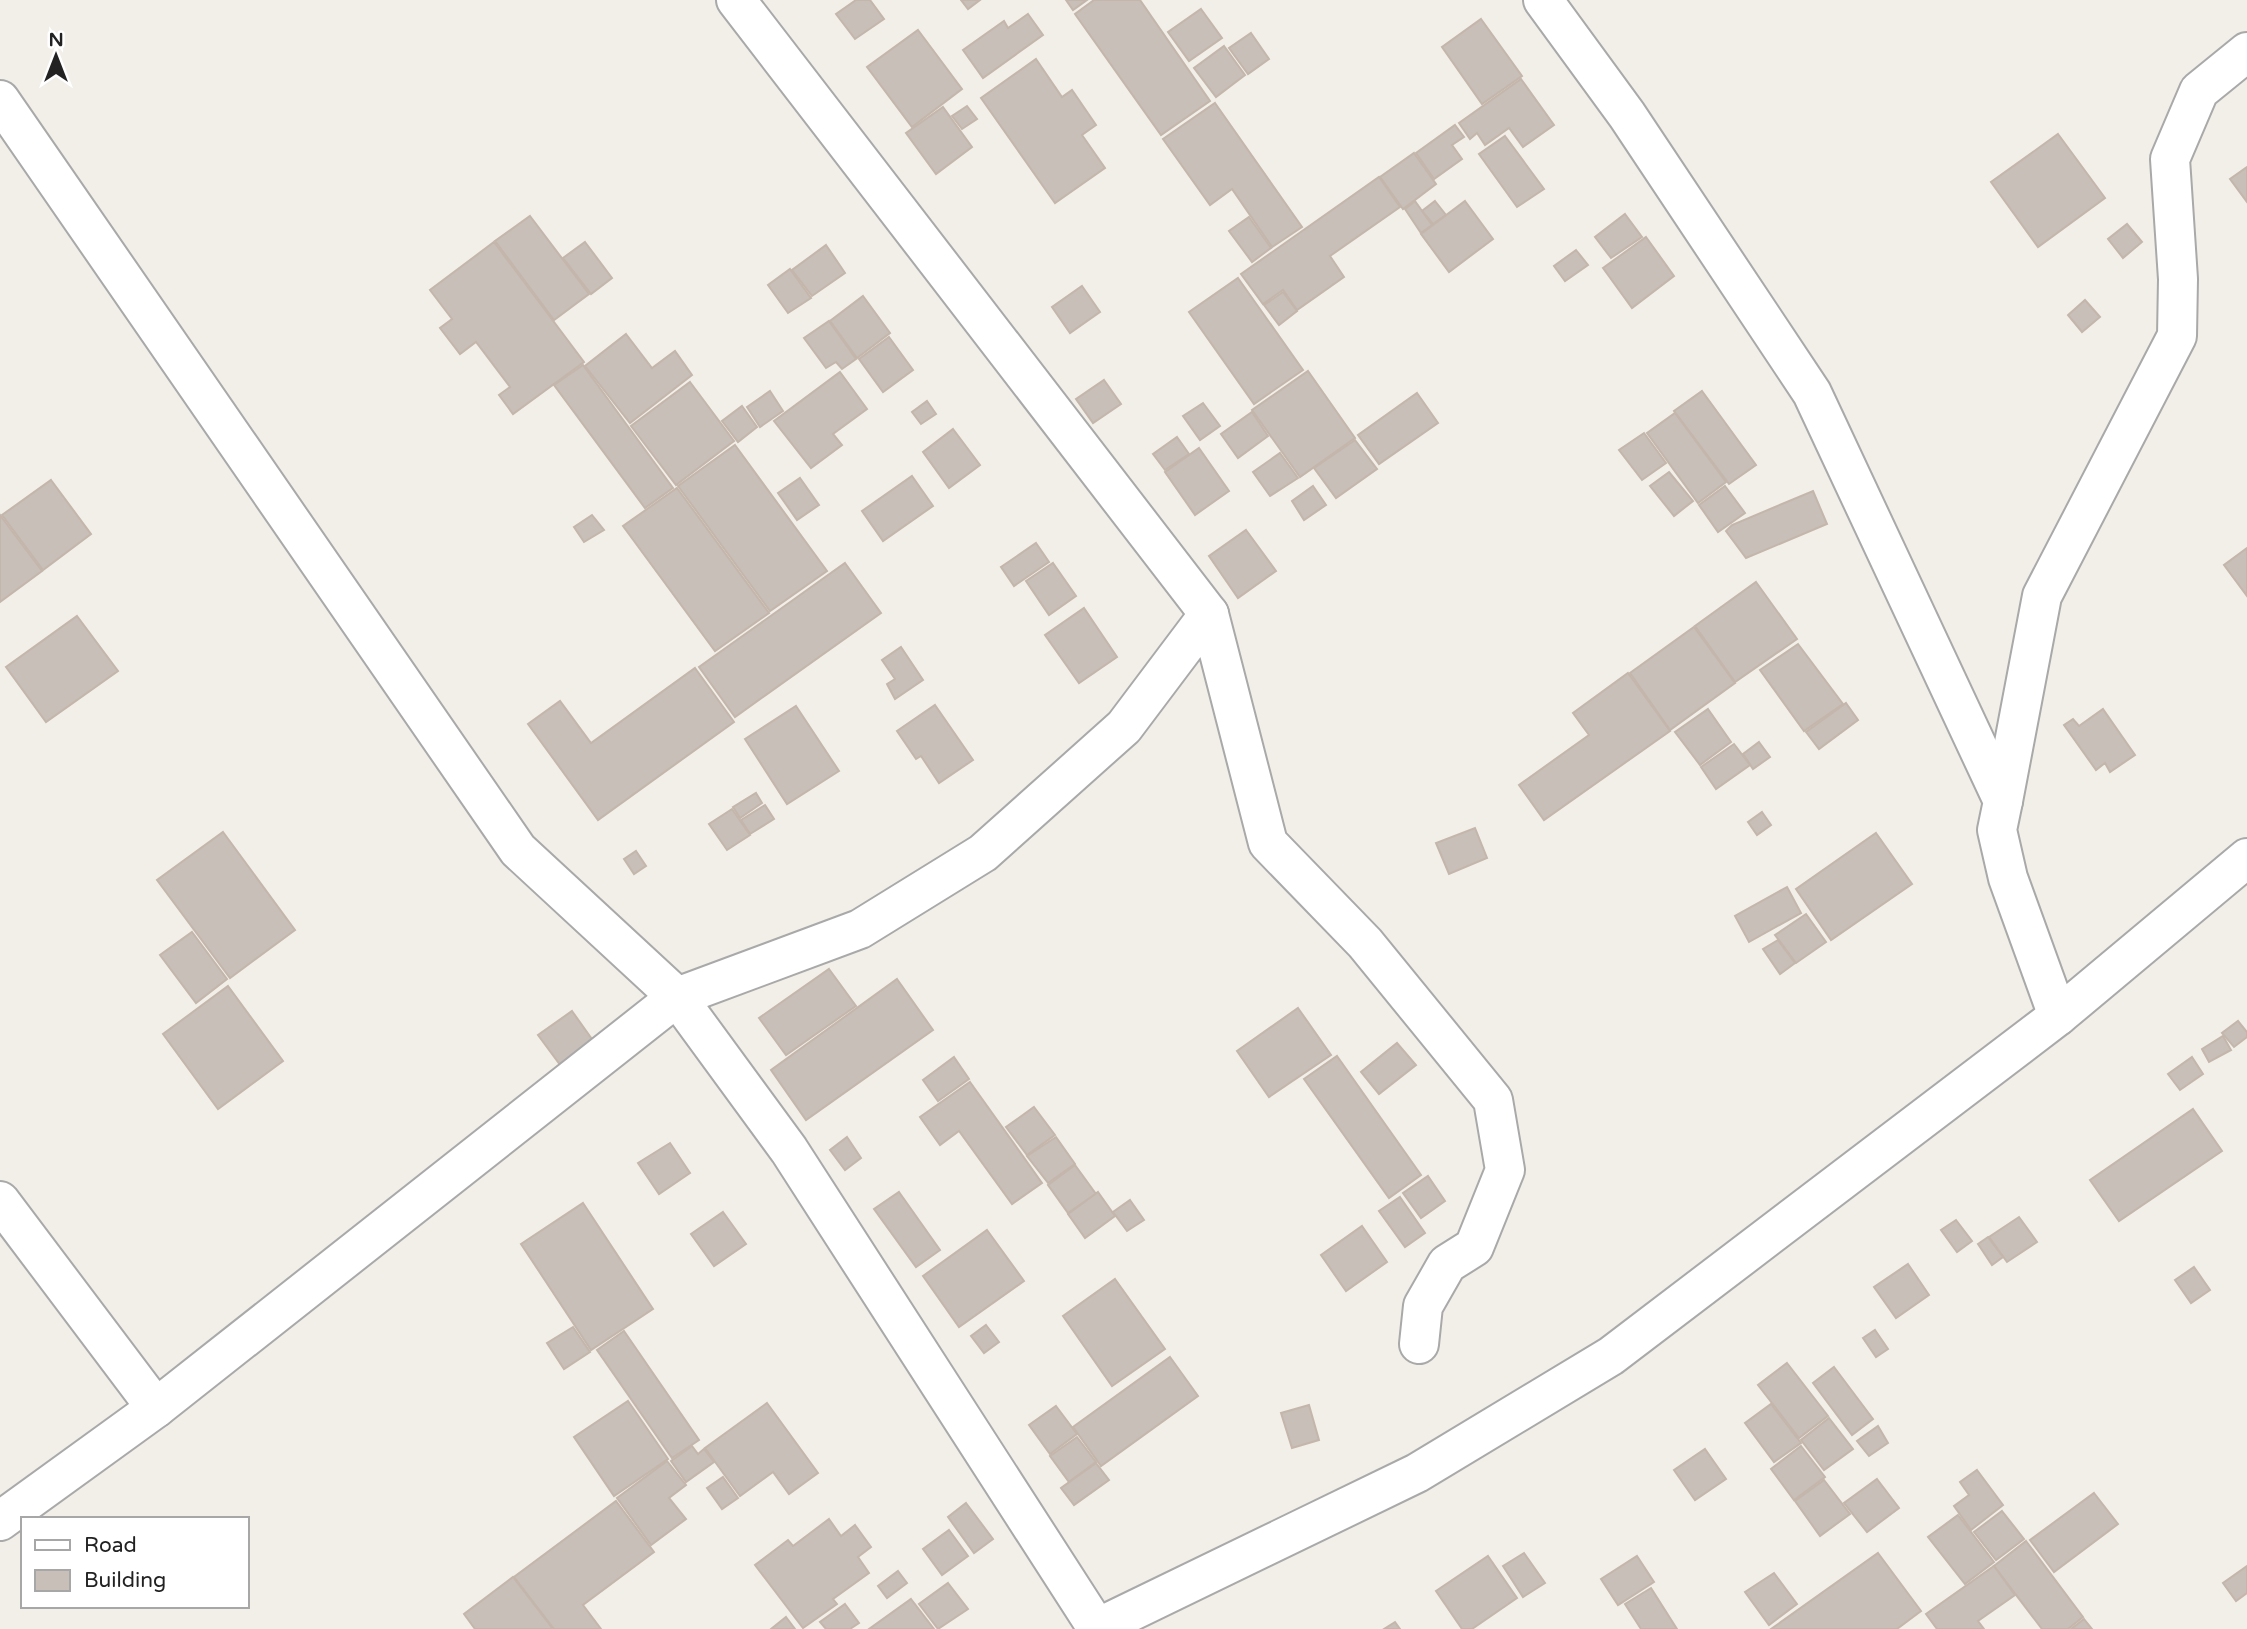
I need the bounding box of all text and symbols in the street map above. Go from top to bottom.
north arrow [21,21,91,91]
text: N [48,29,64,51]
legend [21,1517,248,1608]
text: Road [84,1533,137,1558]
text: Building [84,1568,166,1593]

